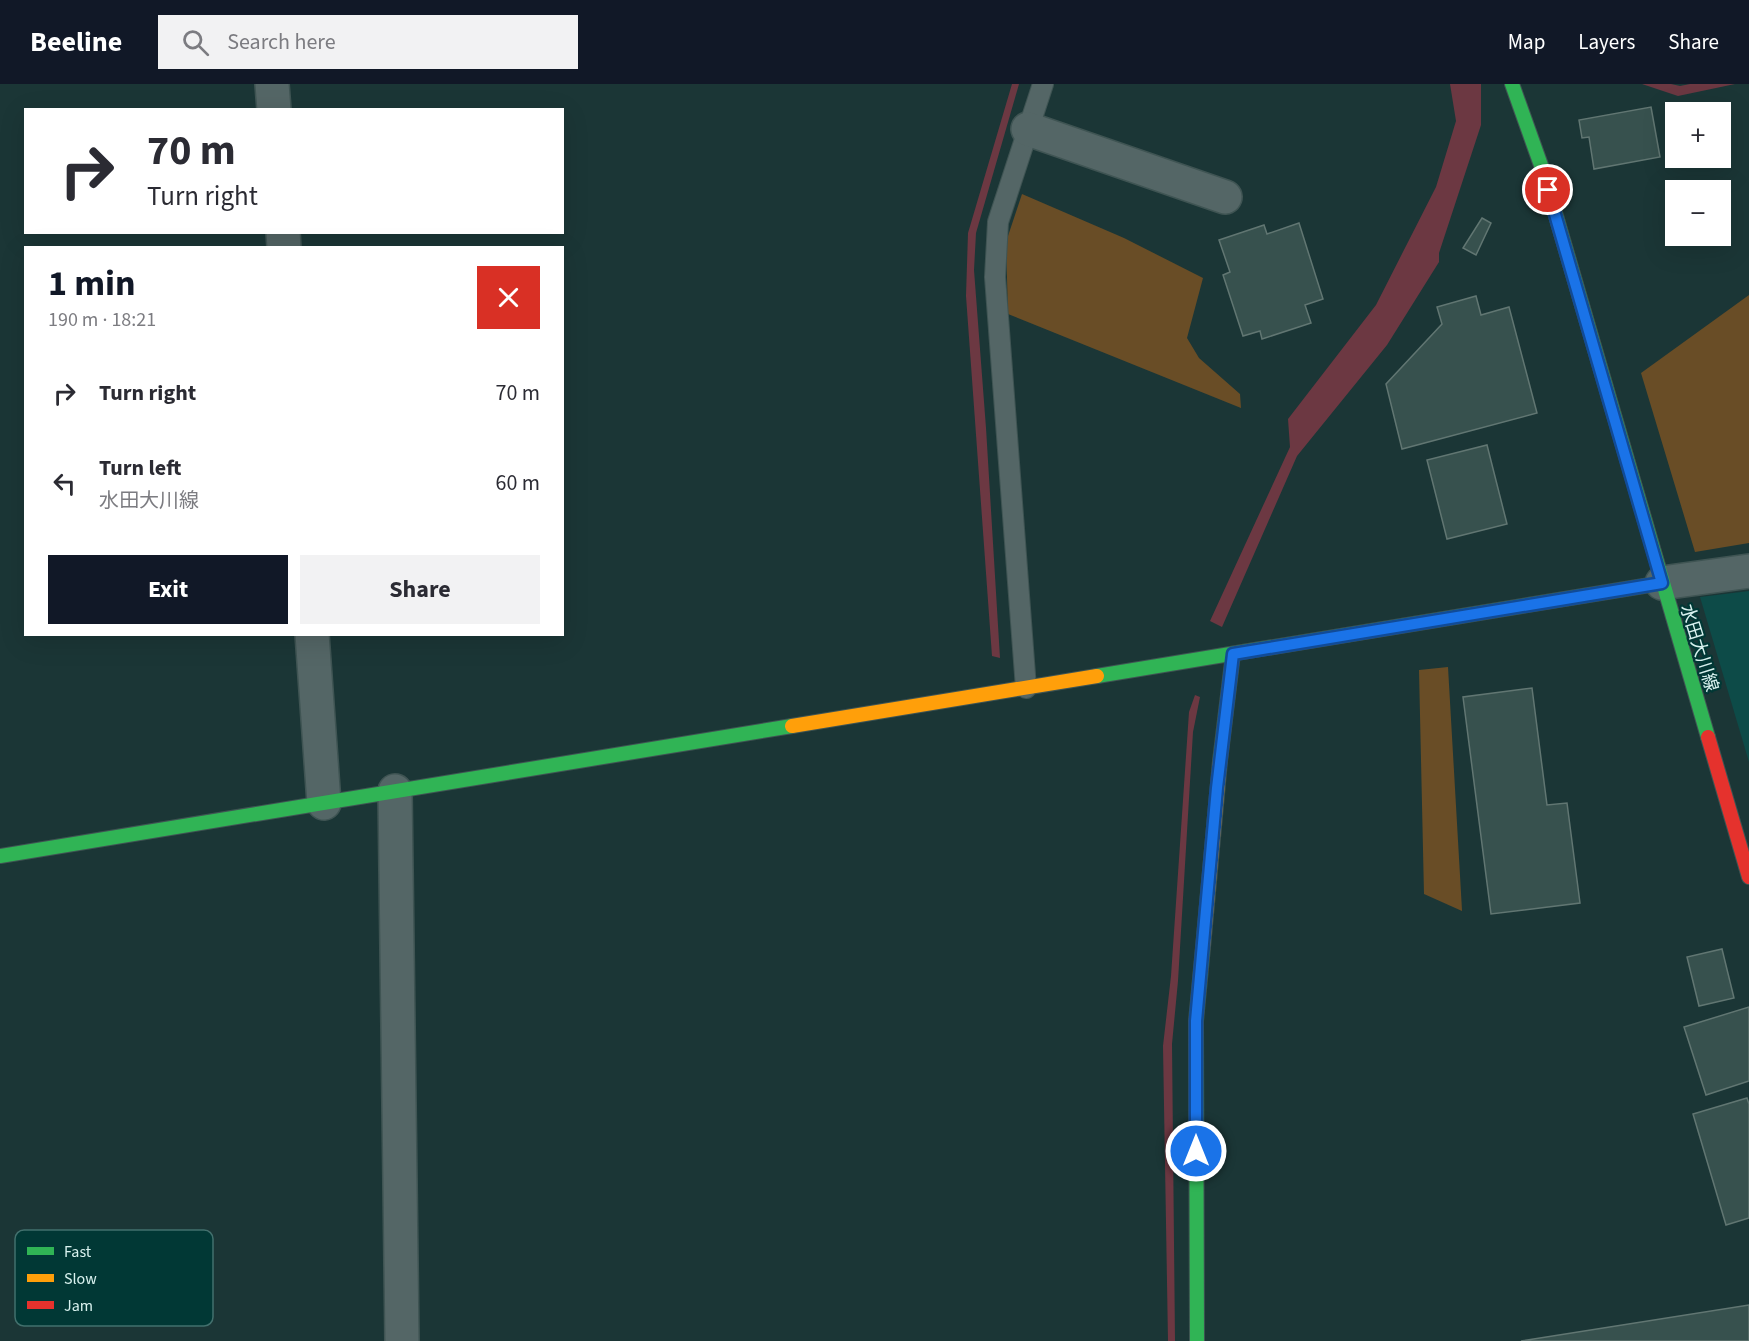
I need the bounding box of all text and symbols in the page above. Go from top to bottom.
search box [158,15,578,69]
text: Beeline [30,22,122,62]
icon: search [179,26,212,59]
text: Search here [227,26,336,58]
text: Map [1508,27,1545,57]
text: Layers [1578,27,1635,57]
text: Share [1668,27,1719,57]
map controls [1665,102,1731,246]
button: + [1665,102,1731,168]
text: 70 m [147,121,236,181]
icon: right [48,132,126,210]
pin [1522,164,1573,215]
icon: arrive [1531,173,1564,206]
text: Turn right [147,177,258,216]
button: − [1665,180,1731,246]
text: 1 min [48,258,136,309]
button: close [477,266,540,329]
text: 190 m · 18:21 [48,306,156,334]
icon: right [48,377,81,410]
text: Turn right [99,377,196,409]
text: 70 m [495,377,540,409]
text: Turn left [99,452,181,484]
icon: left [48,467,81,500]
text: 60 m [495,467,540,499]
text: 水田大川線 [99,487,199,515]
button: Exit [48,555,288,624]
button: Share [300,555,540,624]
street label: 水田大川線 [1674,601,1724,695]
position arrow [1164,1119,1228,1183]
legend [15,1230,213,1326]
text: Fast [64,1241,92,1263]
text: Slow [64,1268,97,1290]
text: Jam [64,1295,93,1317]

